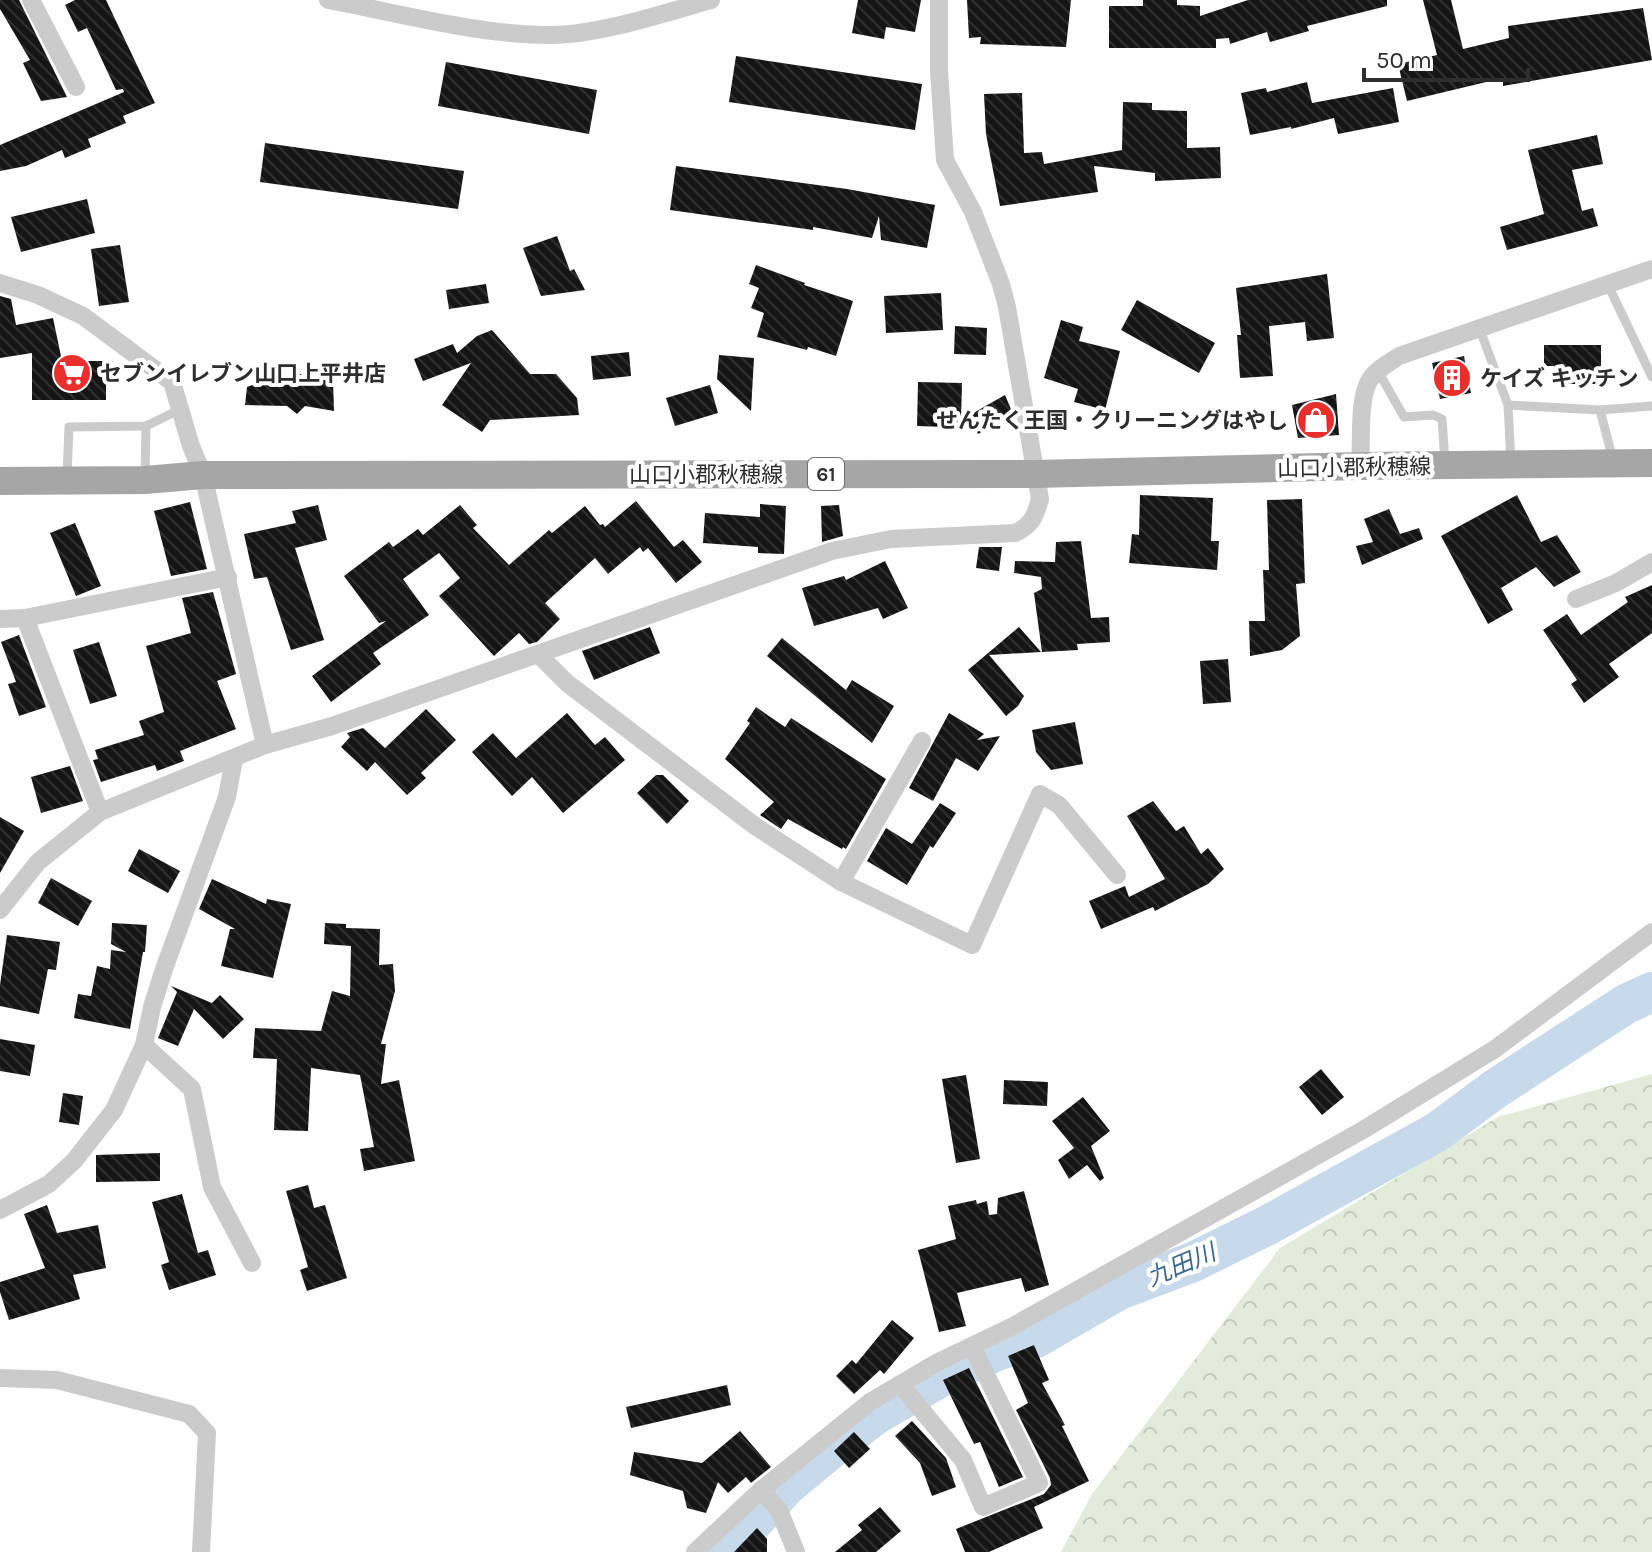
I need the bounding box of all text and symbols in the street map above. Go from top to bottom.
scale bar [1364,32,1528,82]
text: 50 m [1376,46,1432,74]
supermarket icon: セブンイレブン山口上平井店 [51,352,93,394]
building icon: ケイズ キッチン [1431,357,1473,399]
place label: セブンイレブン山口上平井店 [100,361,386,387]
place label: ケイズ キッチン [1480,366,1638,392]
shop icon: せんたく王国・クリーニングはやし [1295,399,1337,441]
place label: せんたく王国・クリーニングはやし [936,408,1288,434]
street label: 山口小郡秋穂線 [1277,454,1431,482]
road number: 61 [808,458,844,490]
street label: 山口小郡秋穂線 [629,462,783,488]
water label: 九田川 [1142,1237,1222,1292]

